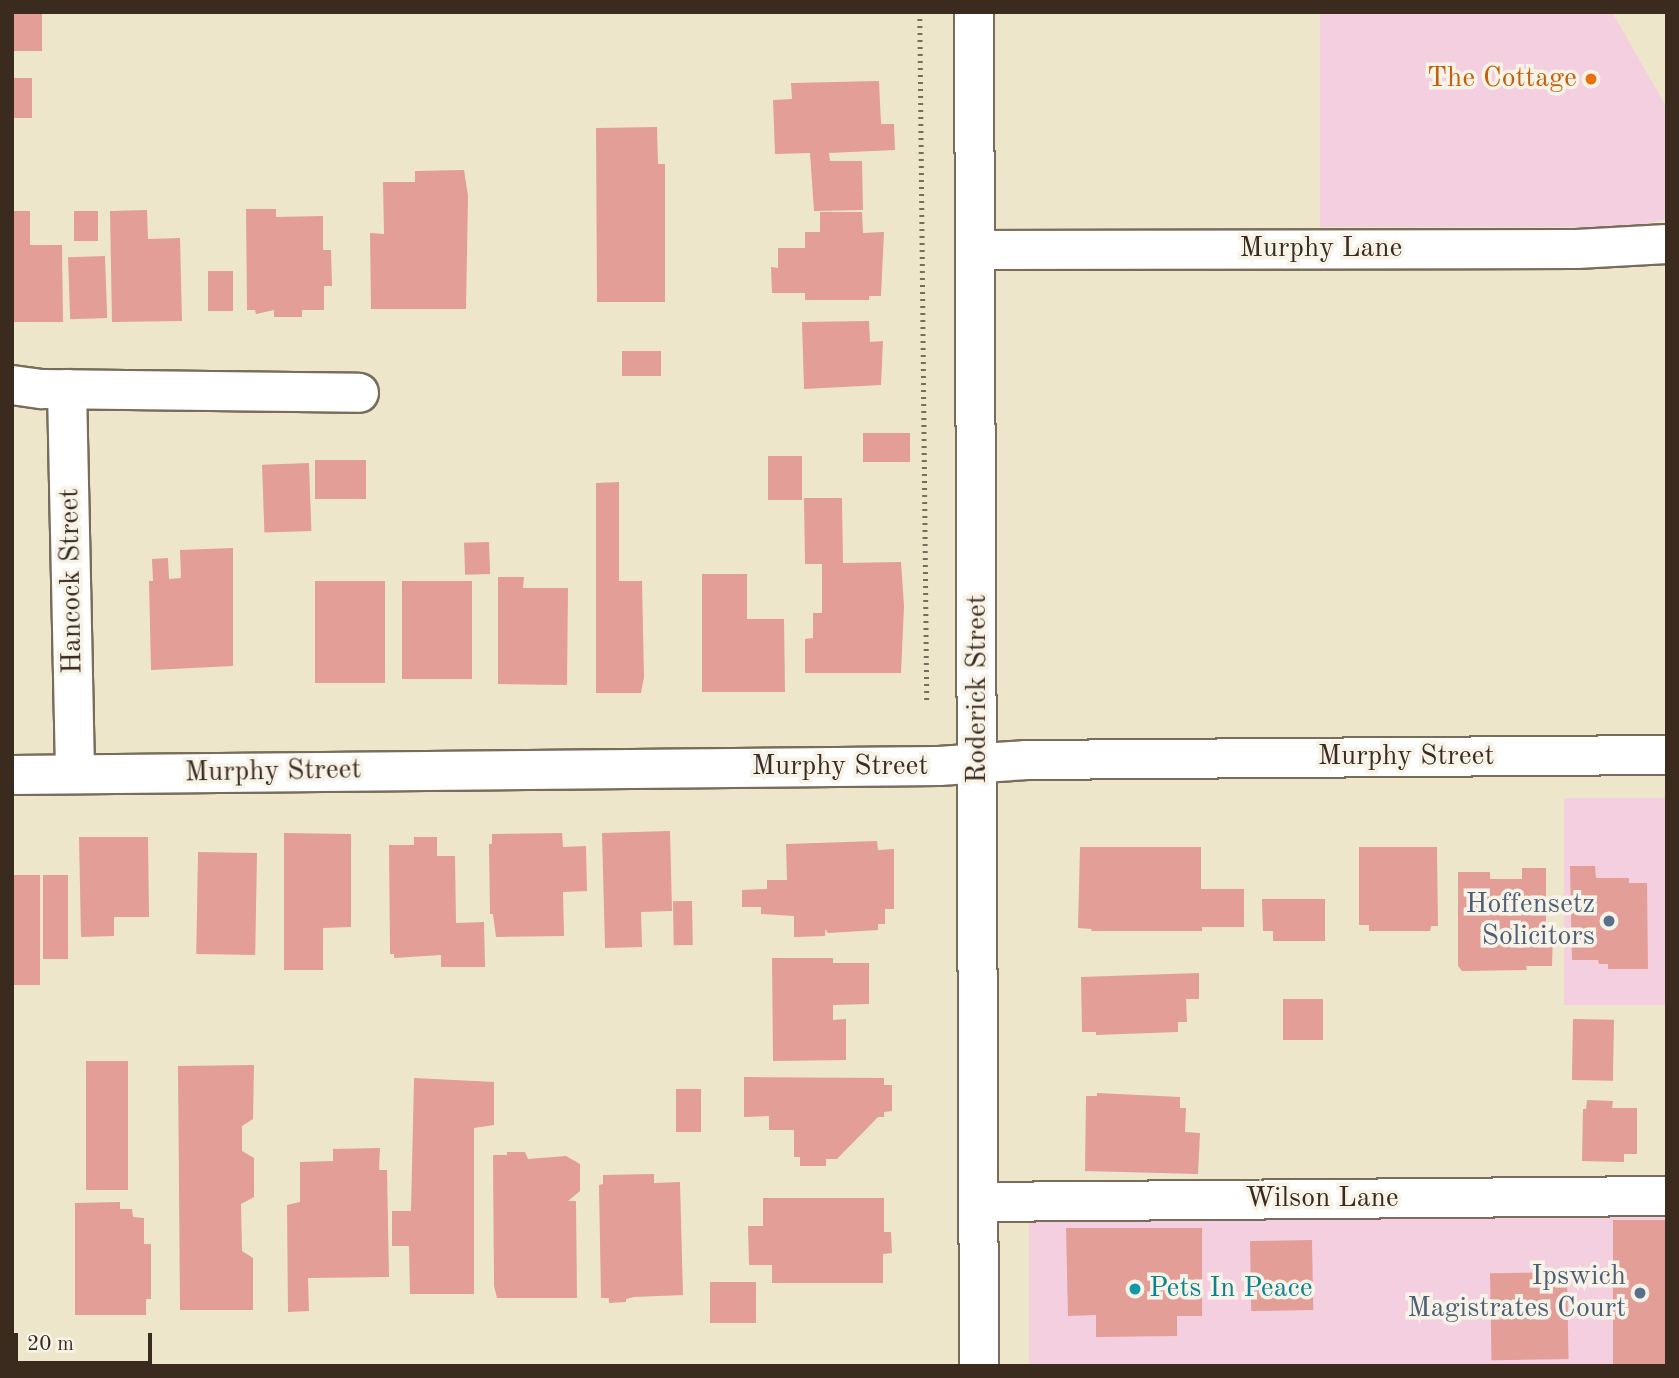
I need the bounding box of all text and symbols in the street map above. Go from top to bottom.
place label: The Cottage [1427,62,1577,96]
marker: The Cottage [1583,71,1599,87]
street label: Murphy Lane [1240,232,1402,266]
street label: Hancock Street [54,488,90,674]
street label: Roderick Street [961,594,995,784]
street label: Murphy Street [1318,740,1494,774]
street label: Murphy Street [752,750,928,784]
street label: Murphy Street [184,754,362,790]
place label: Hoffensetz Solicitors [1465,888,1595,954]
marker: Hoffensetz Solicitors [1601,913,1617,929]
street label: Wilson Lane [1245,1182,1399,1216]
place label: Ipswich Magistrates Court [1407,1260,1626,1326]
place label: Pets In Peace [1149,1272,1313,1306]
marker: Pets In Peace [1127,1281,1143,1297]
marker: Ipswich Magistrates Court [1632,1285,1648,1301]
scale bar [18,1318,156,1362]
text: 20 m [27,1334,74,1355]

